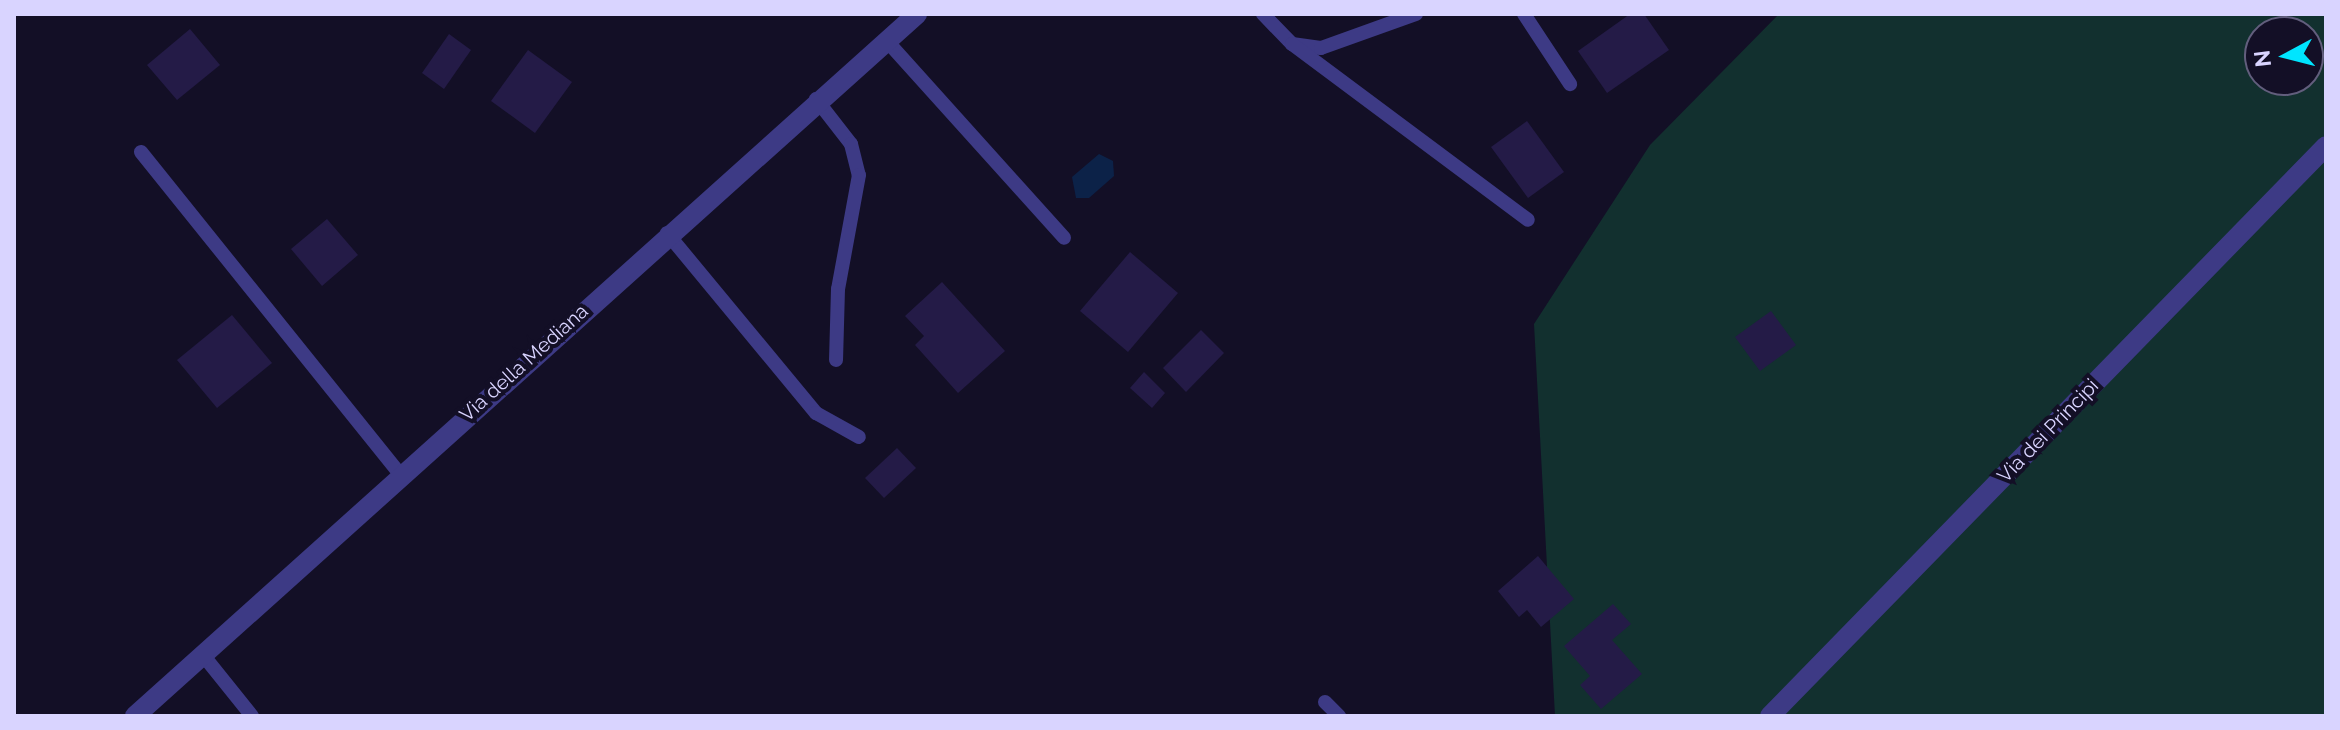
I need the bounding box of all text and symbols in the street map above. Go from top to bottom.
north arrow [2244,16,2324,96]
text: N [2248,49,2276,69]
street label: Via della Mediana [455,299,593,427]
street label: Via dei Principi [1992,374,2104,488]

